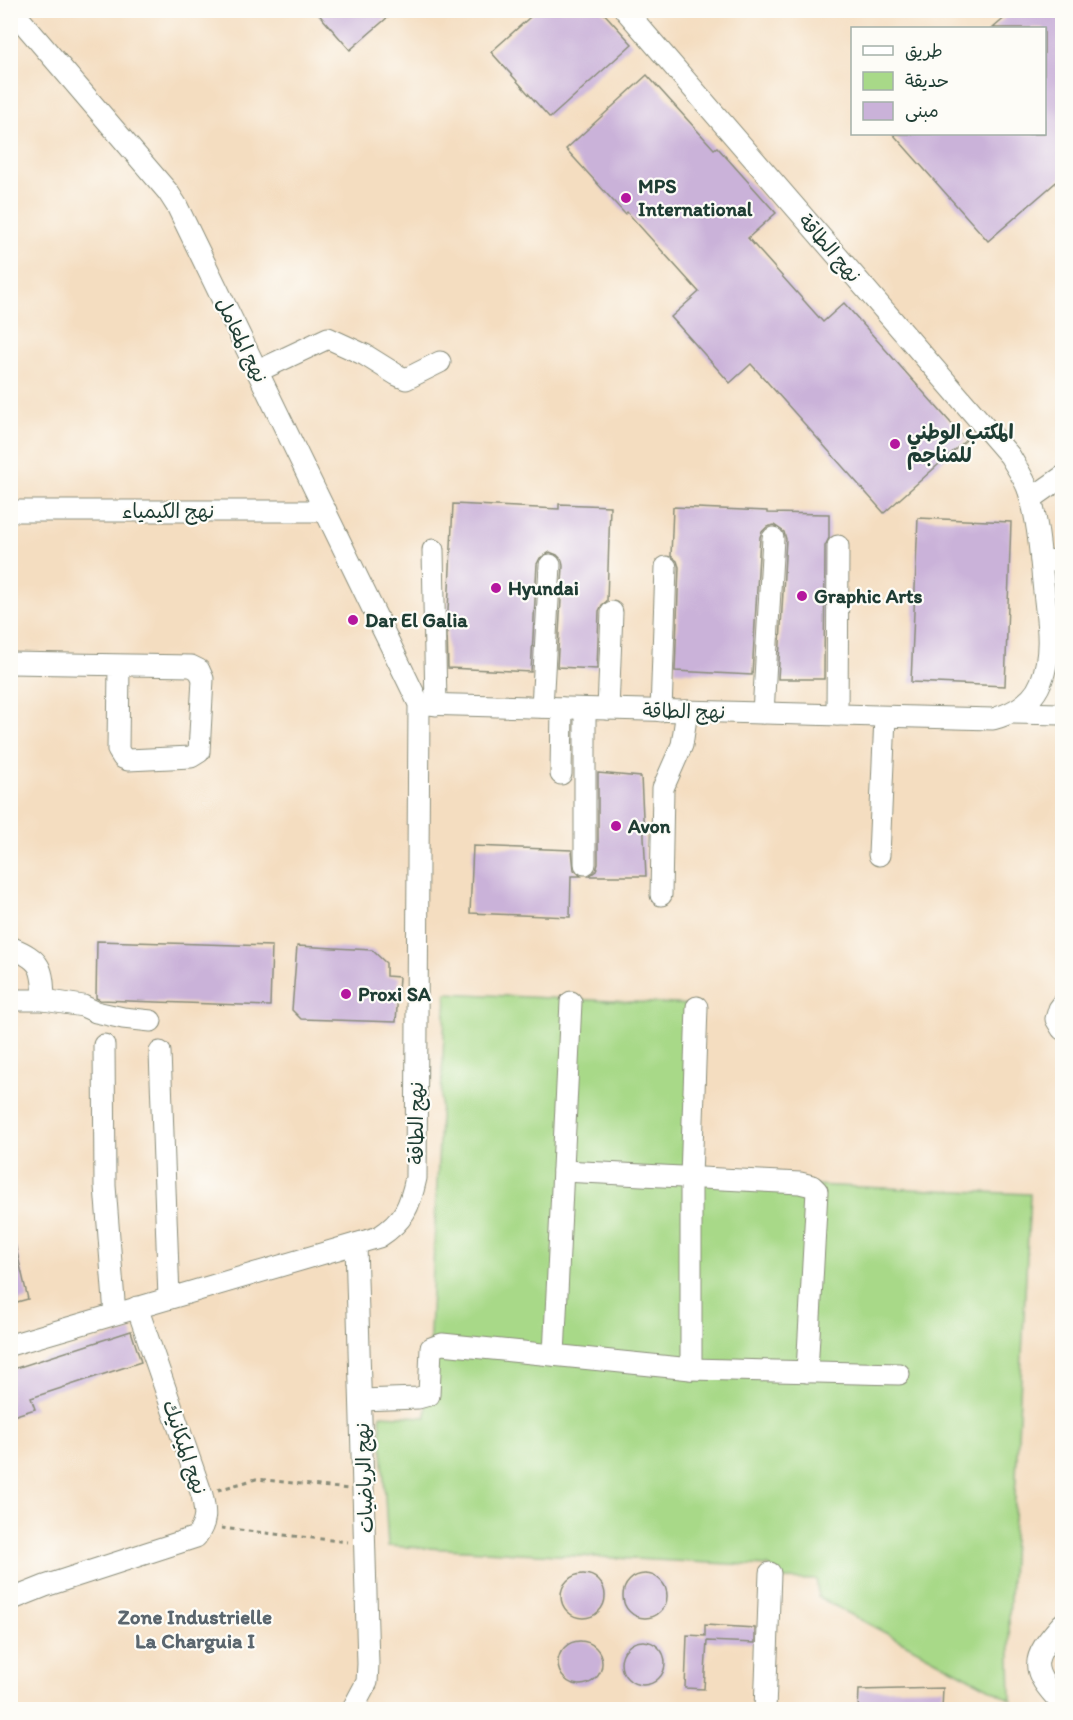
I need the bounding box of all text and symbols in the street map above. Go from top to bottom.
legend [851,27,1046,135]
text: طريق [905,40,943,62]
text: حديقة [905,70,949,92]
text: مبنى [905,100,939,122]
place label: MPS International [638,174,753,221]
marker: MPS International [619,191,633,205]
street label: نهج الطاقة [792,209,866,288]
street label: نهج المعامل [209,293,273,387]
place label: المكتب الوطني للمناجم [907,420,1014,470]
marker: المكتب الوطني للمناجم [888,437,902,451]
street label: نهج الكيمياء [122,499,214,525]
place label: Hyundai [508,576,579,601]
marker: Hyundai [489,581,503,595]
place label: Graphic Arts [814,584,923,609]
marker: Graphic Arts [795,589,809,603]
place label: Dar El Galia [365,608,468,632]
marker: Dar El Galia [346,613,360,627]
street label: نهج الطاقة [642,698,726,726]
place label: Avon [627,814,671,838]
marker: Avon [609,819,623,833]
place label: Proxi SA [358,982,431,1006]
marker: Proxi SA [339,987,353,1001]
street label: نهج الطاقة [404,1082,430,1164]
street label: نهج الميكانيك [156,1397,212,1498]
street label: نهج الرياضيات [350,1422,380,1534]
district label: Zone Industrielle La Charguia I [118,1604,272,1654]

